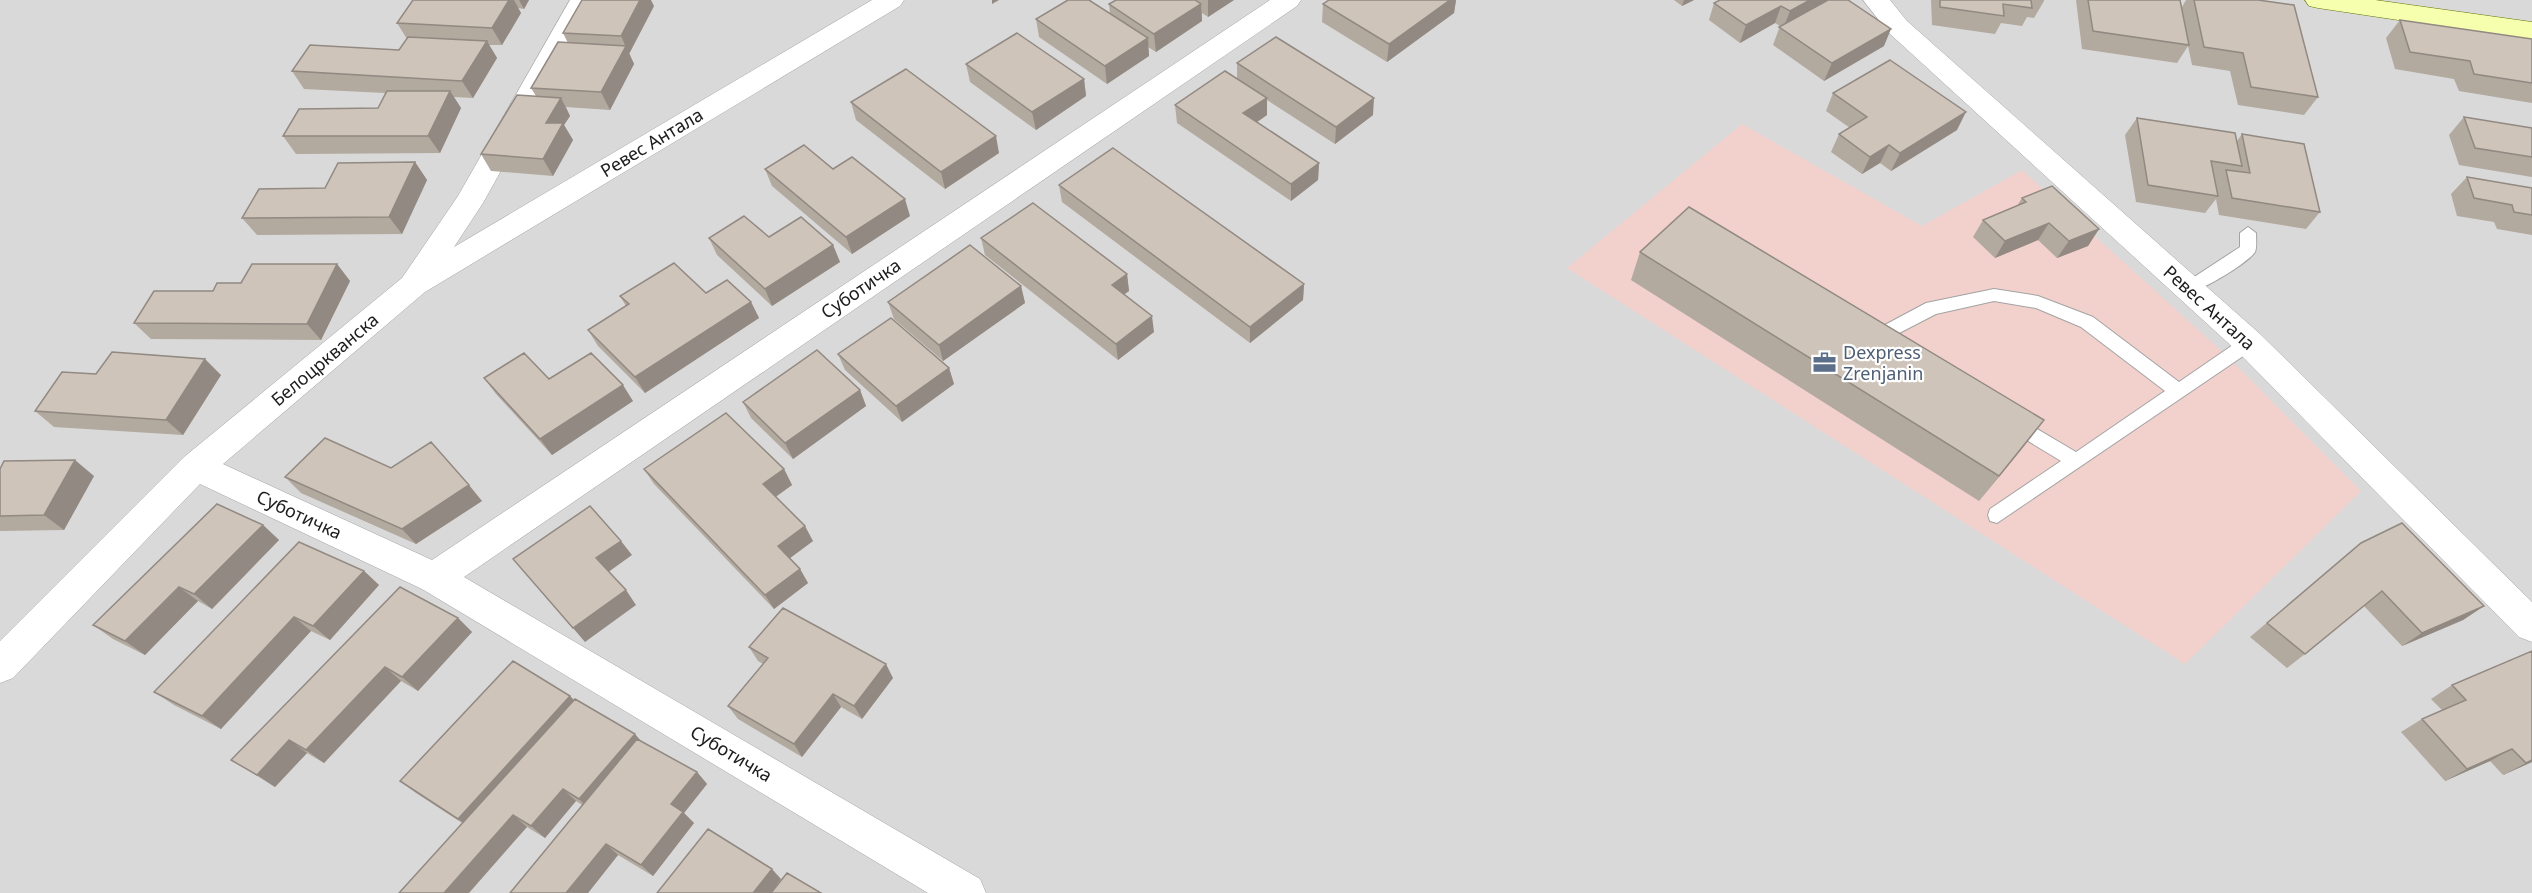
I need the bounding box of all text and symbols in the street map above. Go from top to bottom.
street label: Ревес Антала [596,102,707,182]
street label: Суботичка [816,253,905,324]
street label: Ревес Антала [2159,260,2261,355]
street label: Белоцркванска [266,307,383,411]
place label: Dexpress Zrenjanin [1843,340,1923,385]
office icon: Dexpress Zrenjanin [1812,350,1838,376]
street label: Суботичка [253,484,346,544]
street label: Суботичка [686,719,777,787]

